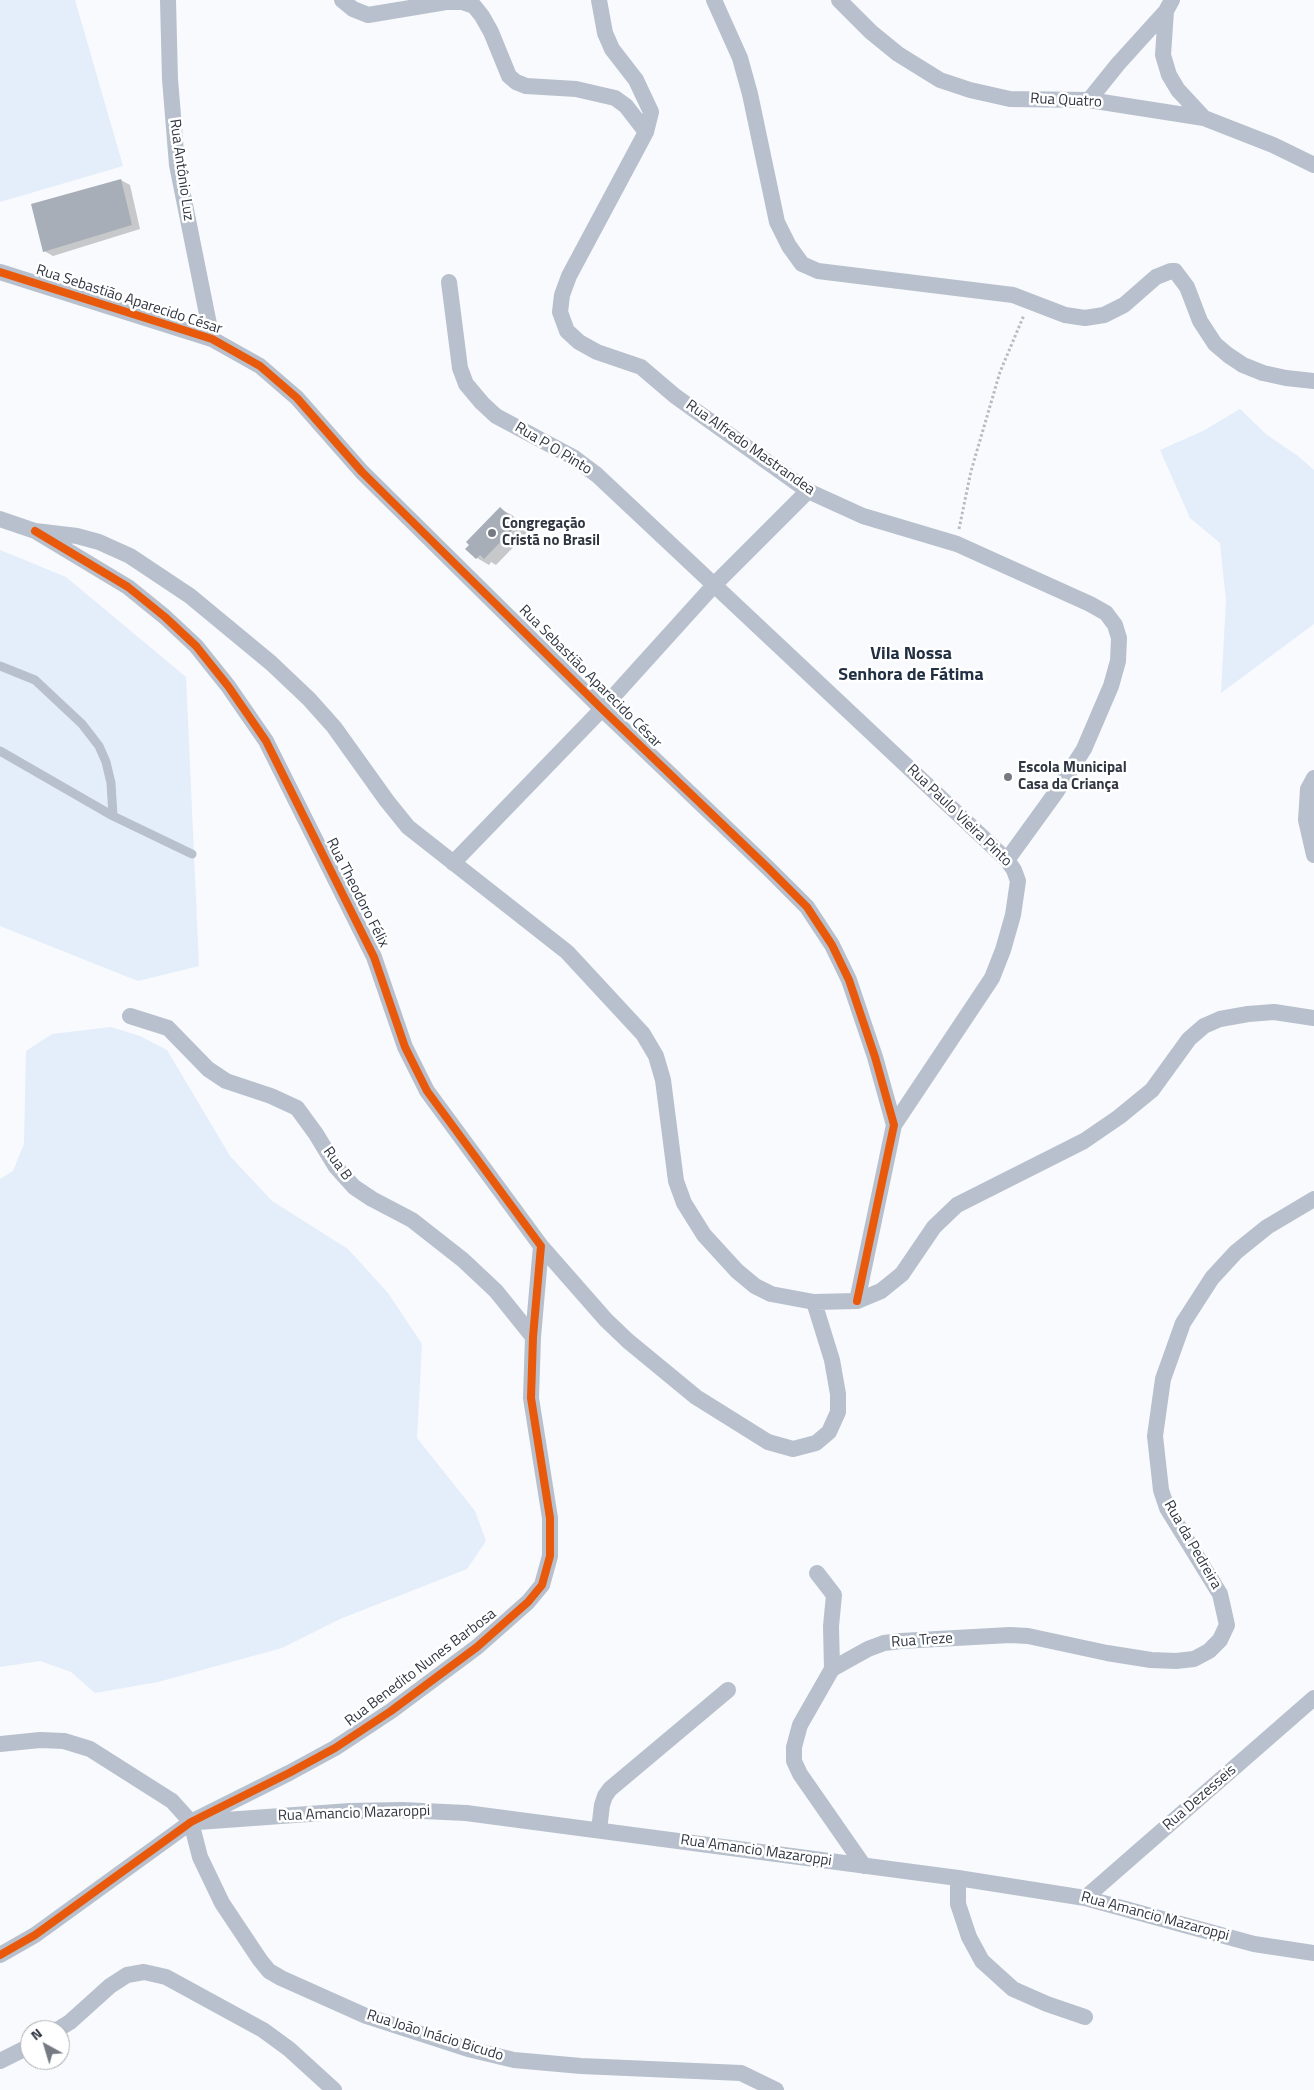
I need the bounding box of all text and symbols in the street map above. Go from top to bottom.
street label: Rua Quatro [1030,90,1102,112]
street label: Rua Antônio Luz [165,118,197,222]
street label: Rua Sebastião Aparecido César [34,261,224,339]
street label: Rua Alfredo Mastrandea [682,397,818,499]
street label: Rua P O Pinto [511,419,595,479]
place label: Congregação Cristã no Brasil [502,515,600,550]
marker: Congregação Cristã no Brasil [486,527,498,539]
street label: Rua Sebastião Aparecido César [515,602,665,752]
district label: Vila Nossa Senhora de Fátima [838,644,984,686]
place label: Escola Municipal Casa da Criança [1018,759,1127,794]
street label: Rua Paulo Vieira Pinto [903,761,1015,871]
marker: Escola Municipal Casa da Criança [1002,771,1014,783]
street label: Rua Theodoro Félix [322,835,392,951]
street label: Rua B [319,1144,355,1184]
street label: Rua da Pedreira [1159,1497,1225,1593]
street label: Rua Benedito Nunes Barbosa [342,1605,500,1731]
street label: Rua Treze [891,1630,953,1652]
street label: Rua Dezesseis [1160,1761,1240,1835]
street label: Rua Amancio Mazaroppi [277,1802,431,1826]
street label: Rua Amancio Mazaroppi [679,1831,833,1871]
street label: Rua Amancio Mazaroppi [1079,1889,1231,1945]
street label: Rua João Inácio Bicudo [364,2007,506,2065]
north arrow [20,2020,70,2070]
text: N [25,2023,46,2045]

